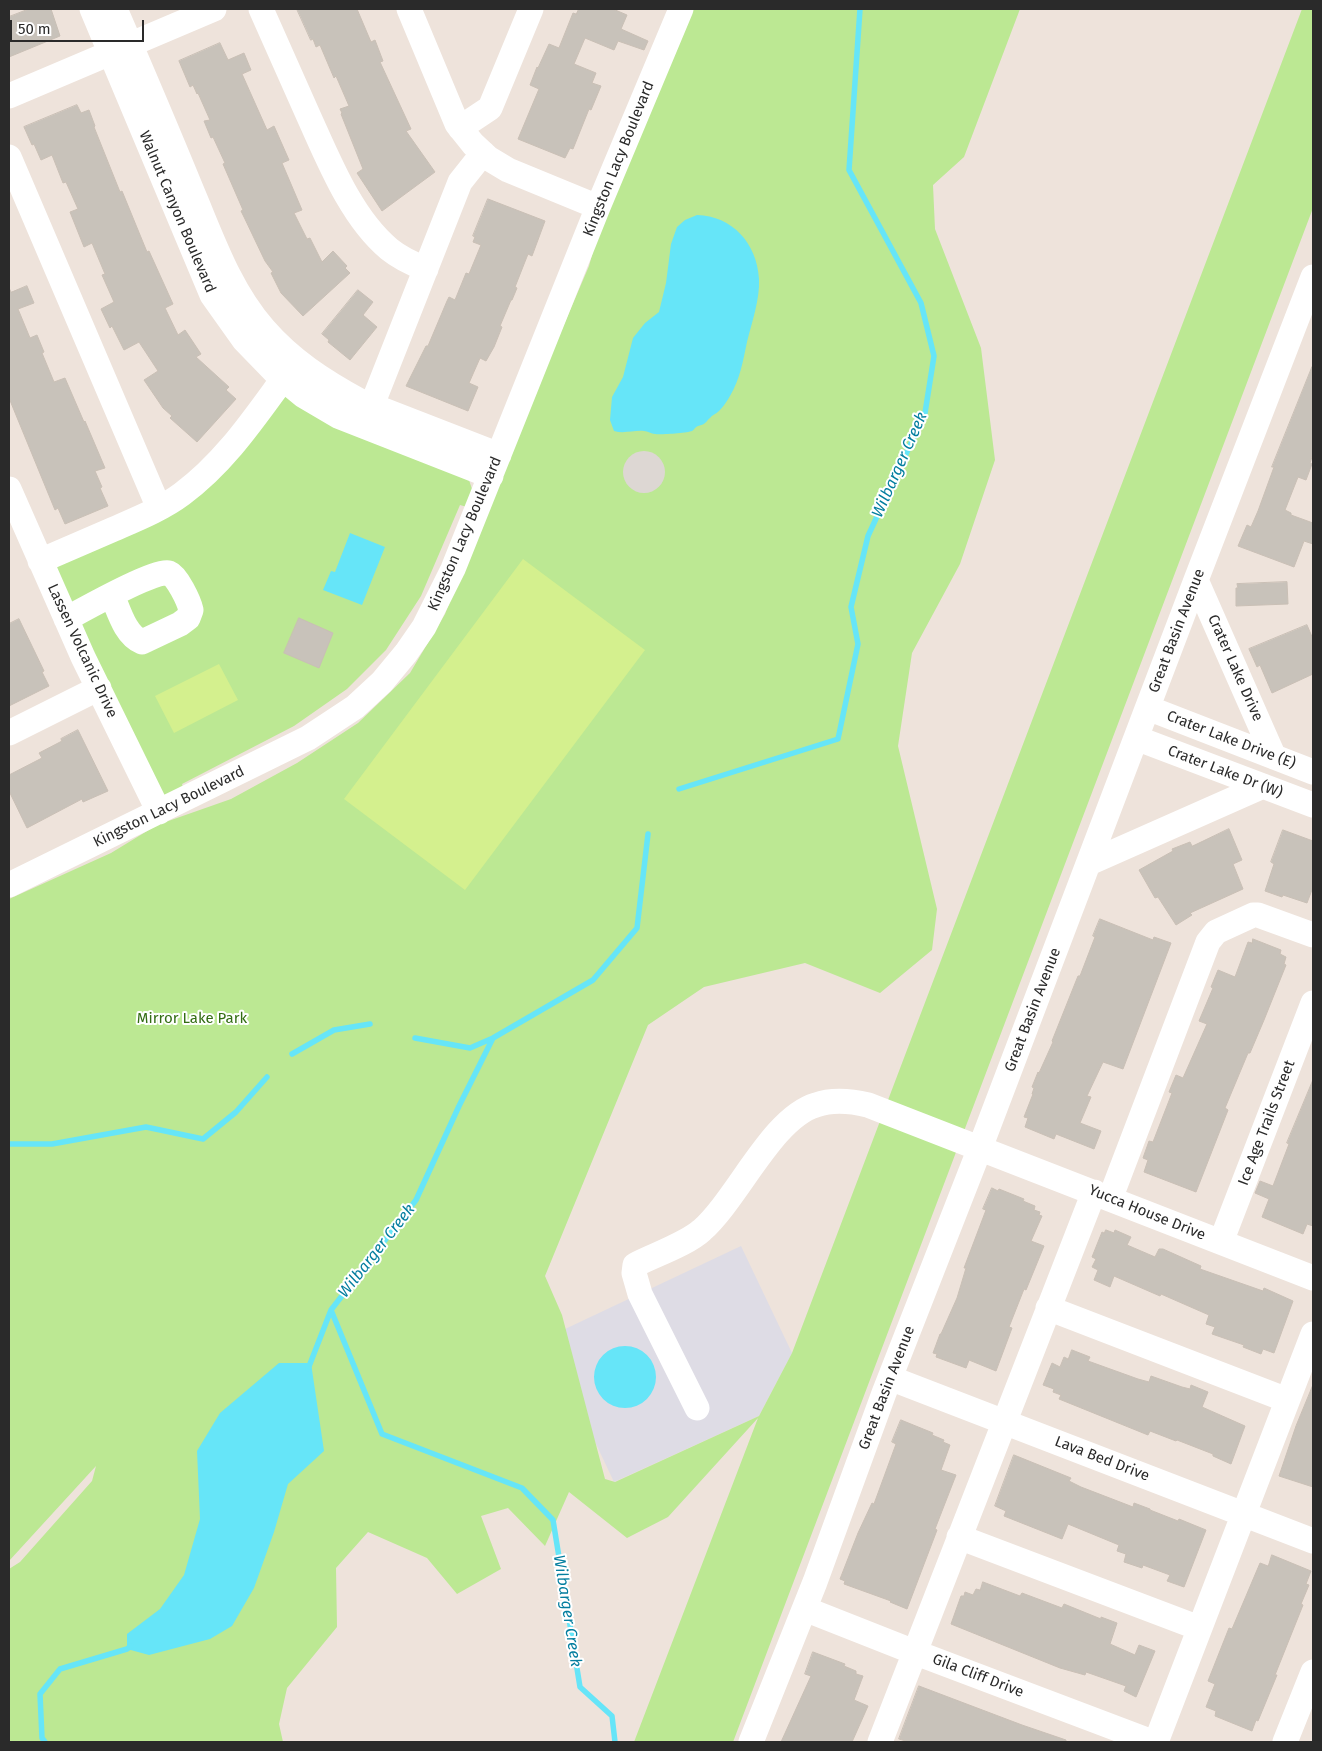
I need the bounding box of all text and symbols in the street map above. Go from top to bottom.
scale bar [12,10,146,42]
text: 50 m [18,20,51,38]
street label: Kingston Lacy Boulevard [580,79,658,239]
street label: Walnut Canyon Boulevard [135,128,219,296]
water label: Wilbarger Creek [868,409,932,521]
street label: Kingston Lacy Boulevard [424,454,506,614]
street label: Great Basin Avenue [1145,566,1209,696]
street label: Lassen Volcanic Drive [43,581,121,721]
street label: Crater Lake Drive [1203,612,1267,724]
street label: Crater Lake Drive (E) [1164,707,1298,773]
street label: Crater Lake Dr (W) [1165,742,1285,802]
street label: Kingston Lacy Boulevard [90,763,248,851]
street label: Great Basin Avenue [1001,945,1065,1075]
park label: Mirror Lake Park [137,1010,247,1028]
street label: Ice Age Trails Street [1235,1058,1299,1188]
street label: Yucca House Drive [1086,1181,1208,1245]
water label: Wilbarger Creek [335,1200,419,1302]
street label: Great Basin Avenue [855,1323,919,1453]
street label: Lava Bed Drive [1052,1433,1152,1485]
water label: Wilbarger Creek [549,1553,585,1669]
street label: Gila Cliff Drive [930,1650,1026,1702]

